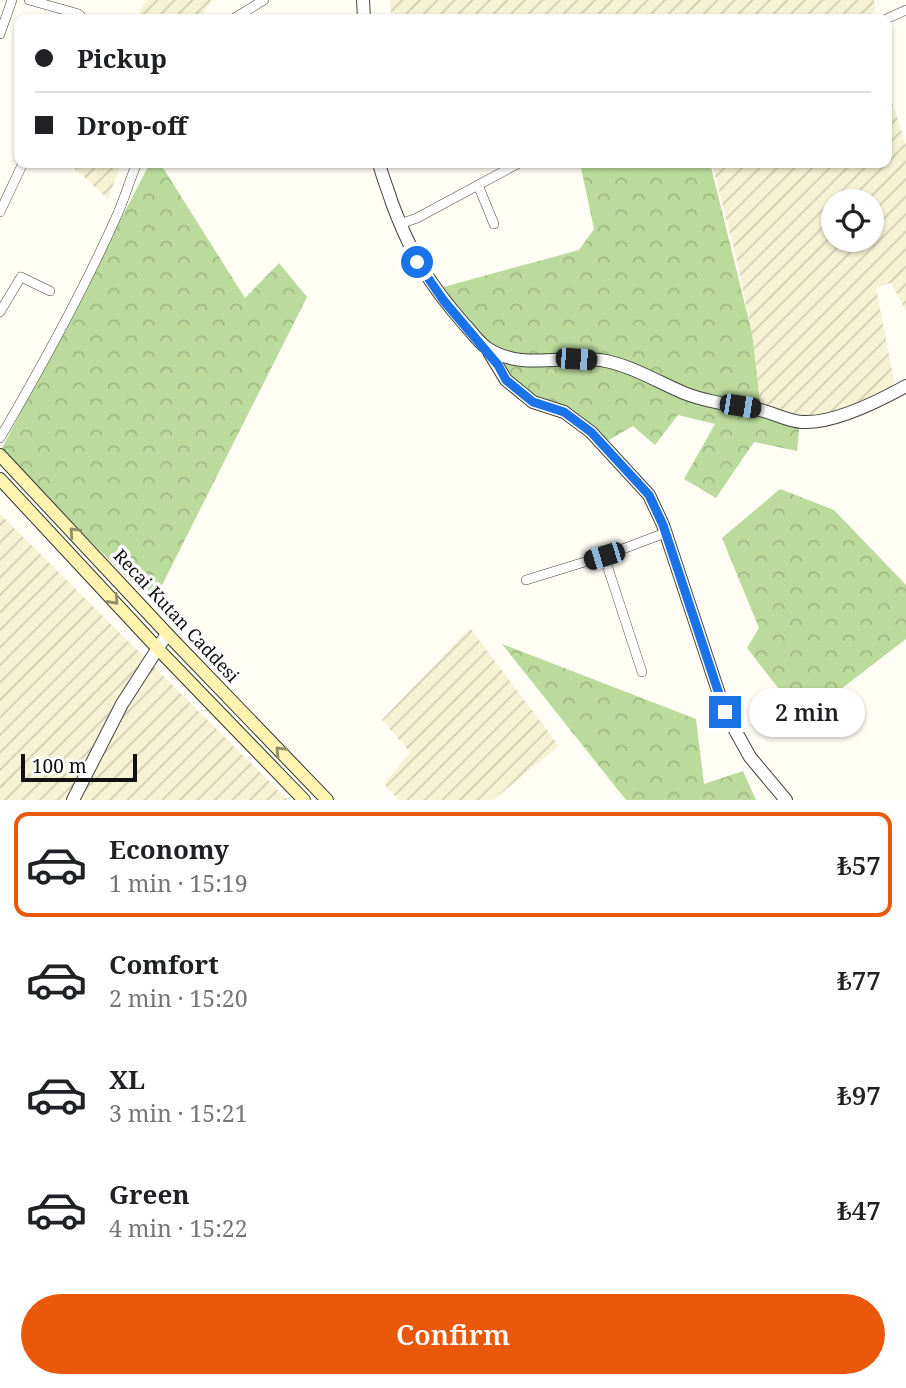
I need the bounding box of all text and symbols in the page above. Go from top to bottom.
text: Pickup [77,40,167,76]
text: Drop-off [77,107,187,143]
map controls [821,189,884,252]
button: locate [821,189,884,252]
route start [401,246,433,278]
car [555,347,598,371]
car [718,392,763,420]
one-way arrow [69,527,82,540]
car [581,540,628,572]
street label: Recai Kutan Caddesi [109,543,245,687]
one-way arrow [105,592,118,605]
callout: 2 min [750,688,865,736]
route end [709,696,741,728]
text: 2 min [775,696,839,728]
one-way arrow [275,746,288,759]
scale bar [21,751,136,783]
text: 100 m [32,753,87,779]
text: Economy [109,831,229,867]
icon: car [25,833,88,896]
text: ₺57 [837,847,881,883]
text: 1 min · 15:19 [109,867,247,899]
text: Comfort [109,946,219,982]
icon: car [25,948,88,1011]
text: ₺77 [837,962,881,998]
text: 2 min · 15:20 [109,982,247,1014]
text: XL [109,1061,145,1097]
icon: car [25,1063,88,1126]
text: ₺97 [837,1077,881,1113]
text: 3 min · 15:21 [109,1097,247,1129]
text: Green [109,1176,190,1212]
icon: car [25,1178,88,1241]
text: ₺47 [837,1192,881,1228]
text: 4 min · 15:22 [109,1212,247,1244]
button: Confirm [21,1294,885,1374]

